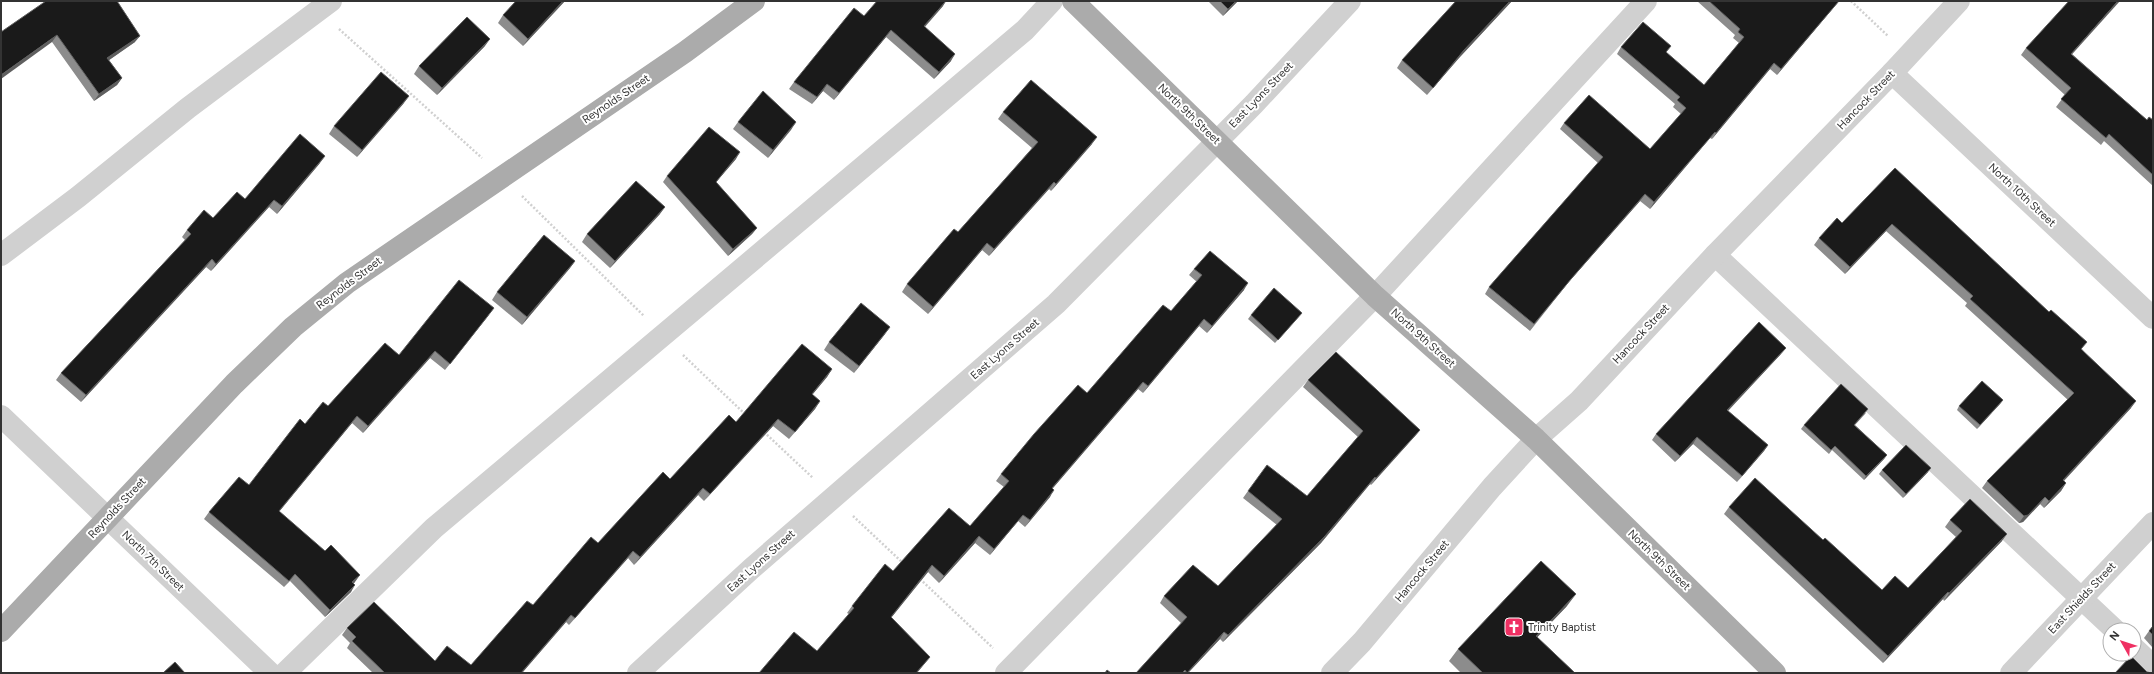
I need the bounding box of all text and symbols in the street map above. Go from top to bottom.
street label: East Lyons Street [1226,59,1296,131]
street label: Hancock Street [1835,68,1897,132]
street label: Reynolds Street [580,72,652,126]
street label: North 9th Street [1155,81,1223,147]
street label: North 10th Street [1986,161,2058,229]
street label: Reynolds Street [314,254,384,312]
street label: Hancock Street [1610,301,1672,367]
street label: North 9th Street [1388,306,1458,370]
street label: East Lyons Street [968,316,1042,382]
street label: Reynolds Street [85,475,149,541]
street label: East Lyons Street [724,527,798,595]
street label: North 9th Street [1625,527,1693,593]
street label: North 7th Street [119,528,187,594]
street label: Hancock Street [1392,537,1452,605]
street label: East Shields Street [2046,560,2118,636]
church icon: Trinity Baptist [1503,616,1525,638]
place label: Trinity Baptist [1528,621,1596,634]
north arrow [2102,622,2142,662]
text: N [2107,629,2122,643]

